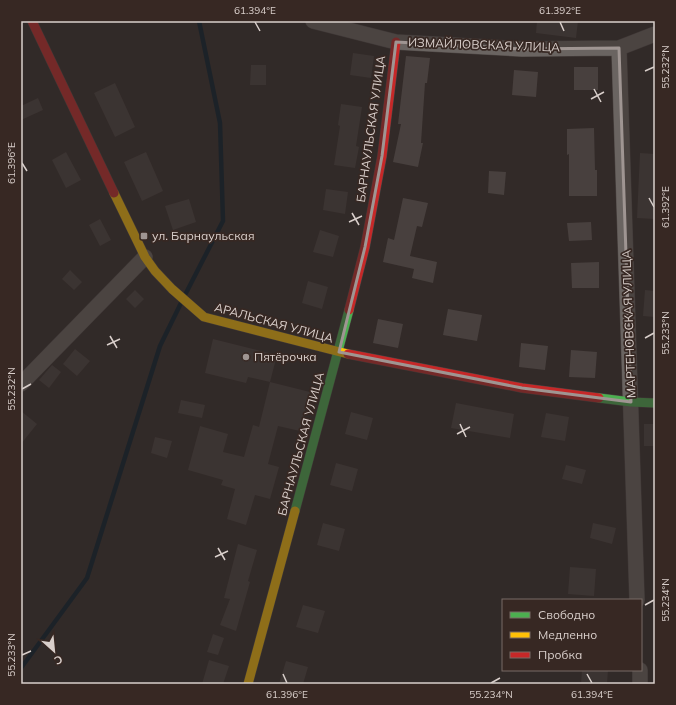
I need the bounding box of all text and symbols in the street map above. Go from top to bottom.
text: 61.394°E [234,4,276,17]
text: 61.392°E [539,4,581,17]
street label: ИЗМАЙЛОВСКАЯ УЛИЦА [408,34,560,55]
text: 55.232°N [659,45,672,89]
street label: БАРНАУЛЬСКАЯ УЛИЦА [353,54,388,203]
text: 61.396°E [5,142,18,184]
text: 61.392°E [659,186,672,228]
place label: ул. Барнаульская [152,228,255,243]
marker: ул. Барнаульская [139,231,149,241]
street label: МАРТЕНОВСКАЯ УЛИЦА [618,250,639,398]
street label: АРАЛЬСКАЯ УЛИЦА [213,299,335,346]
text: 55.233°N [659,311,672,355]
place label: Пятёрочка [254,349,317,364]
marker: Пятёрочка [241,352,251,362]
text: 55.232°N [5,367,18,411]
street label: БАРНАУЛЬСКАЯ УЛИЦА [274,370,327,517]
text: 55.234°N [659,578,672,622]
legend [502,599,642,671]
text: Свободно [538,607,595,622]
text: Медленно [538,627,597,642]
north arrow [34,631,74,671]
text: 55.233°N [5,633,18,677]
text: Пробка [538,647,582,662]
text: С [52,652,65,668]
text: 61.396°E [266,688,308,701]
text: 55.234°N [469,688,513,701]
text: 61.394°E [571,688,613,701]

